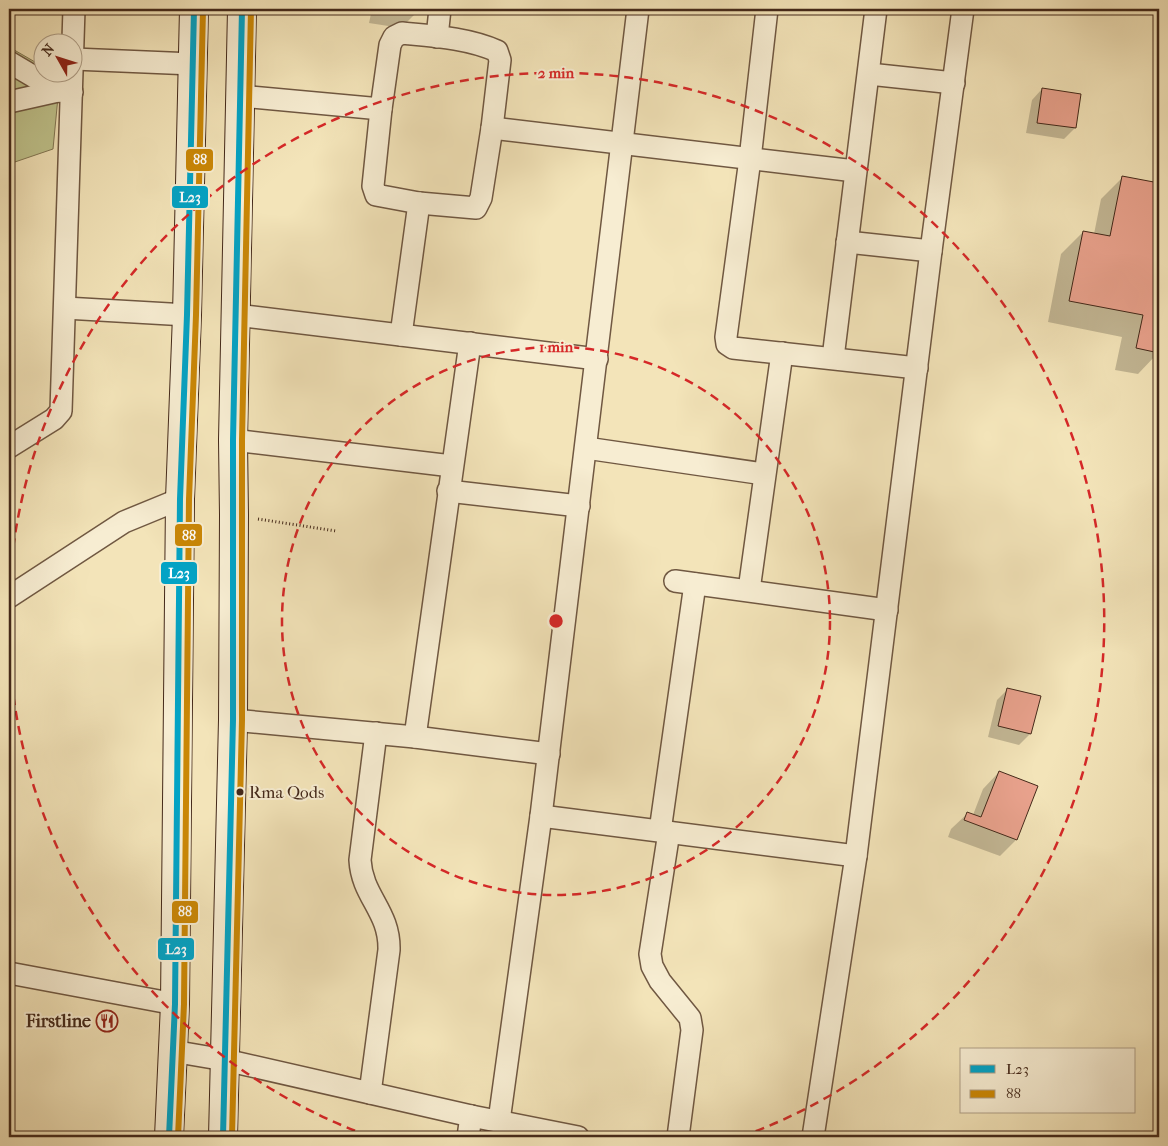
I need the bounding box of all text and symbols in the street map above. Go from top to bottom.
north arrow [32,32,82,82]
text: N [38,40,58,60]
text: 2 min [538,64,575,82]
line badge: 88 [185,148,214,172]
text: 88 [193,151,207,168]
line badge: L23 [171,185,209,209]
text: L23 [179,189,201,206]
text: 1 min [539,338,573,356]
line badge: 88 [174,523,203,547]
text: 88 [182,527,196,544]
line badge: L23 [160,561,198,585]
text: L23 [168,565,190,582]
centre of rings [547,612,565,630]
place label: Rma Qods [249,782,324,802]
marker: Rma Qods [235,787,245,797]
line badge: 88 [171,900,199,924]
text: 88 [178,903,192,920]
line badge: L23 [157,937,195,961]
text: L23 [165,941,187,958]
restaurant icon: Firstline [95,1009,119,1033]
place label: Firstline [25,1011,91,1032]
legend [960,1048,1136,1114]
text: L23 [1006,1060,1029,1078]
text: 88 [1006,1084,1021,1102]

